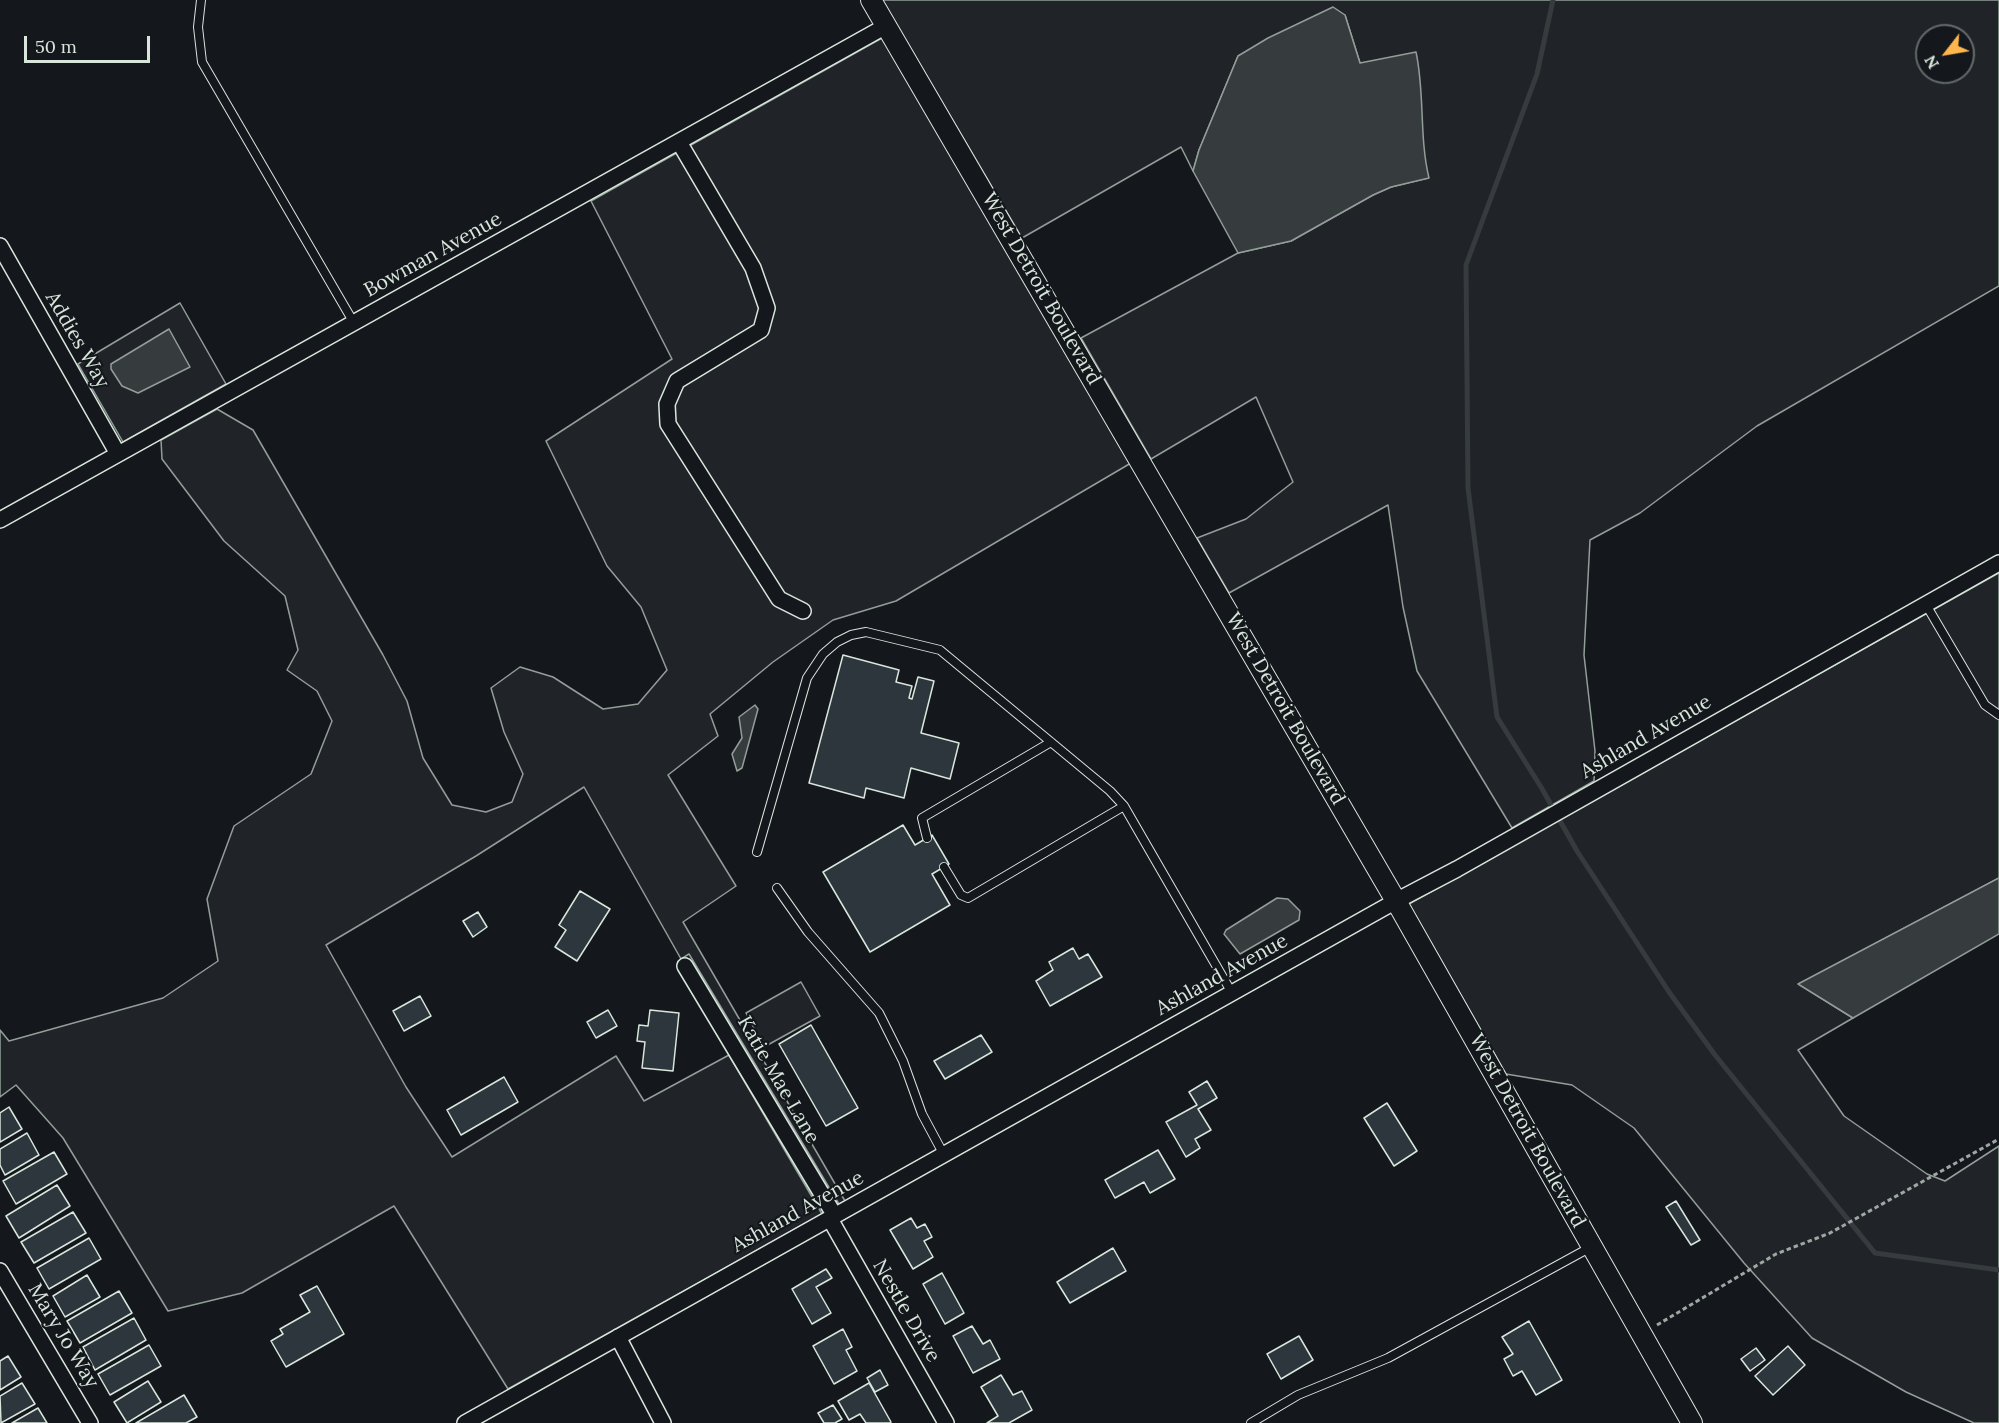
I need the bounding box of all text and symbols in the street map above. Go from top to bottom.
scale bar [27,24,153,62]
north arrow [1915,24,1975,84]
text: 50 m [35,35,77,58]
text: N [1920,52,1943,73]
street label: West Detroit Boulevard [976,189,1106,389]
street label: Bowman Avenue [360,207,506,303]
street label: Addies Way [40,288,114,392]
street label: West Detroit Boulevard [1220,609,1350,809]
street label: Ashland Avenue [1576,690,1716,784]
street label: Ashland Avenue [1152,929,1292,1021]
street label: Katie Mae Lane [732,1012,824,1148]
street label: West Detroit Boulevard [1464,1030,1590,1232]
street label: Ashland Avenue [728,1166,868,1258]
street label: Nestle Drive [867,1255,945,1367]
street label: Mary Jo Way [22,1279,104,1393]

